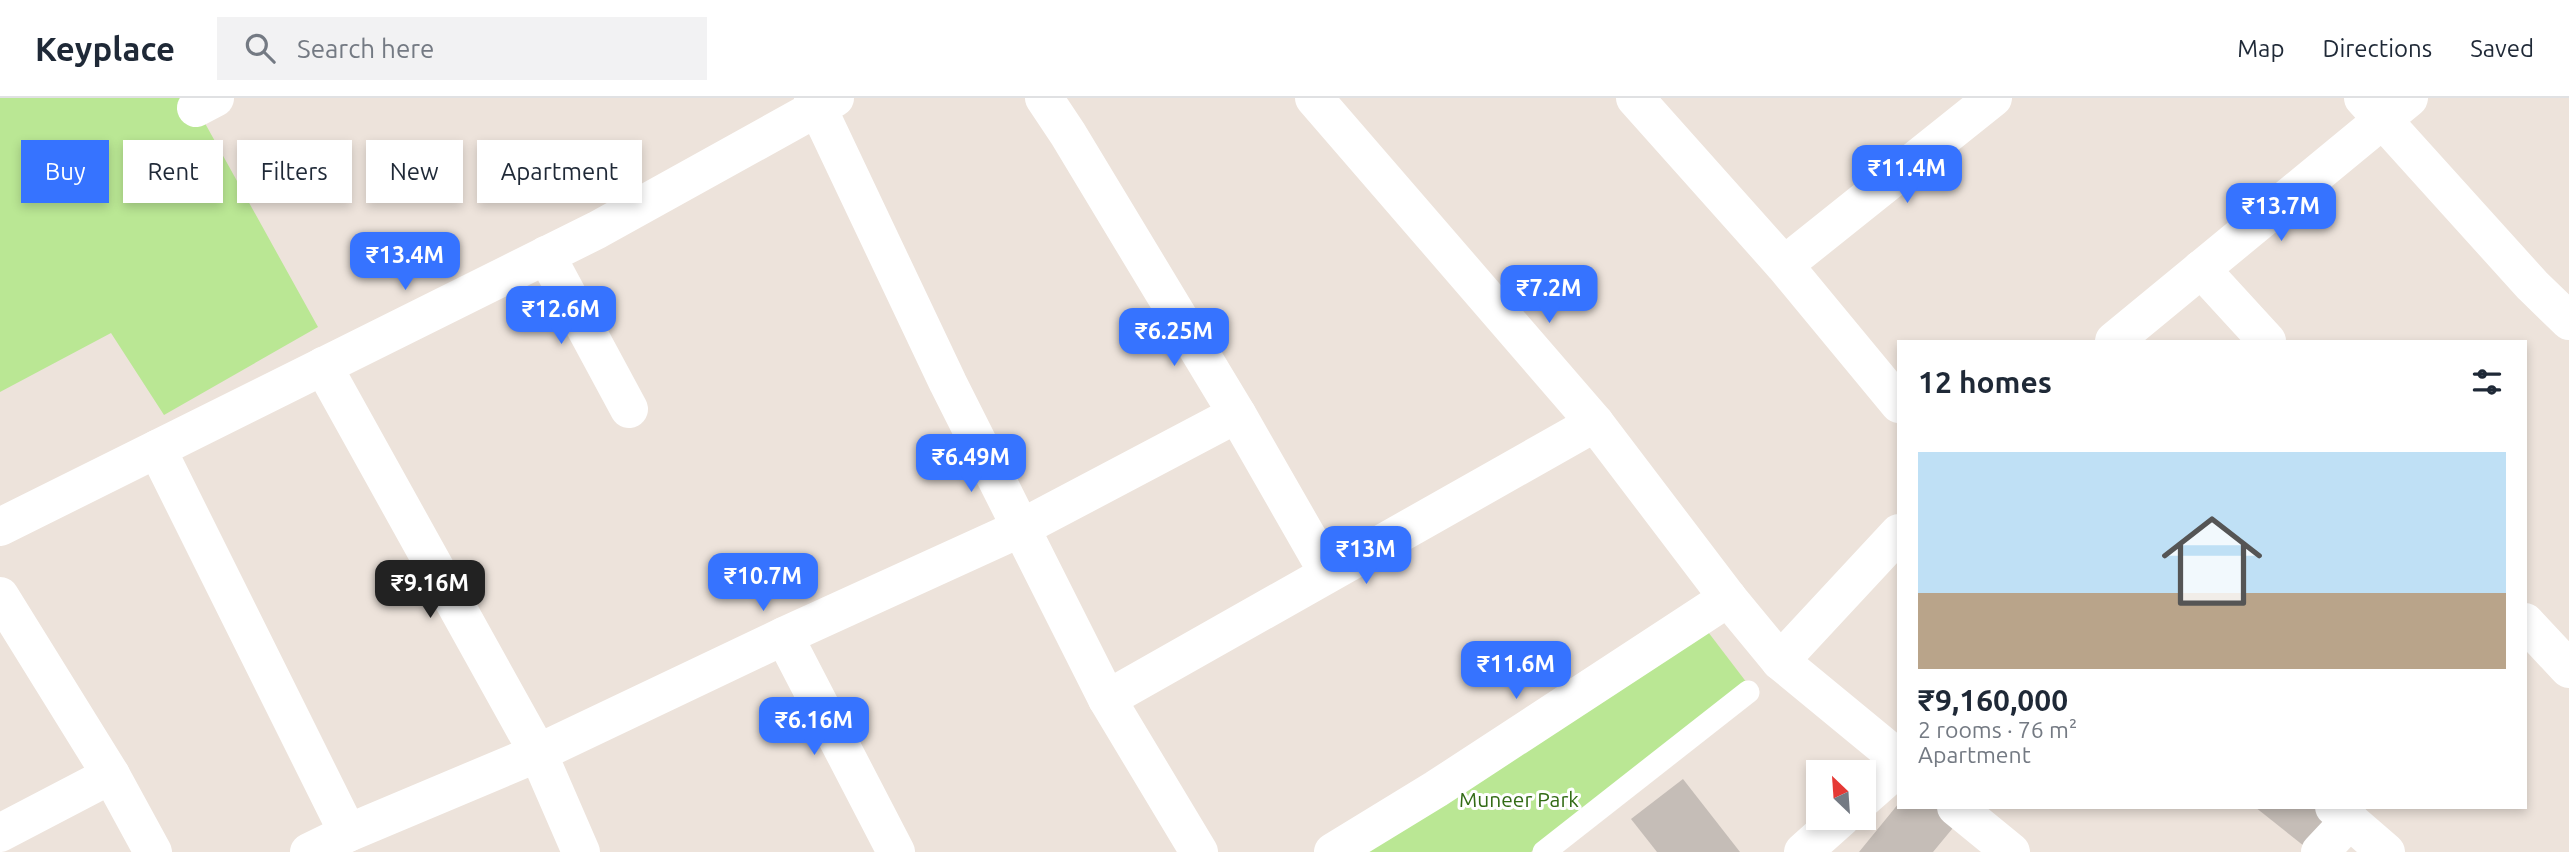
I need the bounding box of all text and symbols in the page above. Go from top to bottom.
search box [217,17,707,80]
icon: search [241,29,279,67]
text: Keyplace [35,30,175,67]
text: Search here [297,34,434,63]
text: Map [2237,35,2284,62]
text: Directions [2322,35,2432,62]
text: Saved [2470,35,2534,62]
chip: Buy [21,140,109,203]
chip: Rent [123,140,223,203]
chip: Filters [237,140,352,203]
chip: New [366,140,463,203]
chip: Apartment [477,140,642,203]
pin: ₹11.4M [1850,146,1964,205]
text: ₹11.4M [1868,155,1946,180]
pin: ₹13.7M [2224,184,2338,243]
text: ₹13.7M [2242,193,2320,218]
pin: ₹13.4M [348,232,462,292]
text: ₹13.4M [366,242,444,267]
pin: ₹7.2M [1500,266,1598,325]
text: ₹7.2M [1516,275,1582,300]
pin: ₹12.6M [504,286,618,346]
text: ₹12.6M [522,296,600,321]
pin: ₹6.25M [1117,308,1231,368]
text: ₹6.25M [1135,318,1213,343]
icon: filters [2468,363,2506,401]
text: 12 homes [1918,365,2052,399]
pin: ₹6.49M [914,434,1028,494]
text: ₹6.49M [932,444,1010,469]
icon: home [2149,498,2275,624]
pin: ₹13M [1325,526,1407,586]
text: ₹13M [1336,536,1396,561]
pin: ₹10.7M [706,554,820,613]
pin: ₹9.16M [373,560,487,620]
text: ₹10.7M [724,563,802,588]
text: ₹9.16M [391,570,469,595]
pin: ₹11.6M [1459,642,1573,701]
text: ₹11.6M [1477,651,1555,676]
text: ₹9,160,000 [1918,683,2068,717]
pin: ₹6.16M [757,698,871,757]
text: ₹6.16M [775,707,853,732]
text: 2 rooms · 76 m² [1918,717,2077,742]
text: Apartment [1918,742,2031,767]
north arrow [1806,760,1876,830]
map controls [1806,760,1876,830]
park label: Muneer Park [1459,787,1579,811]

